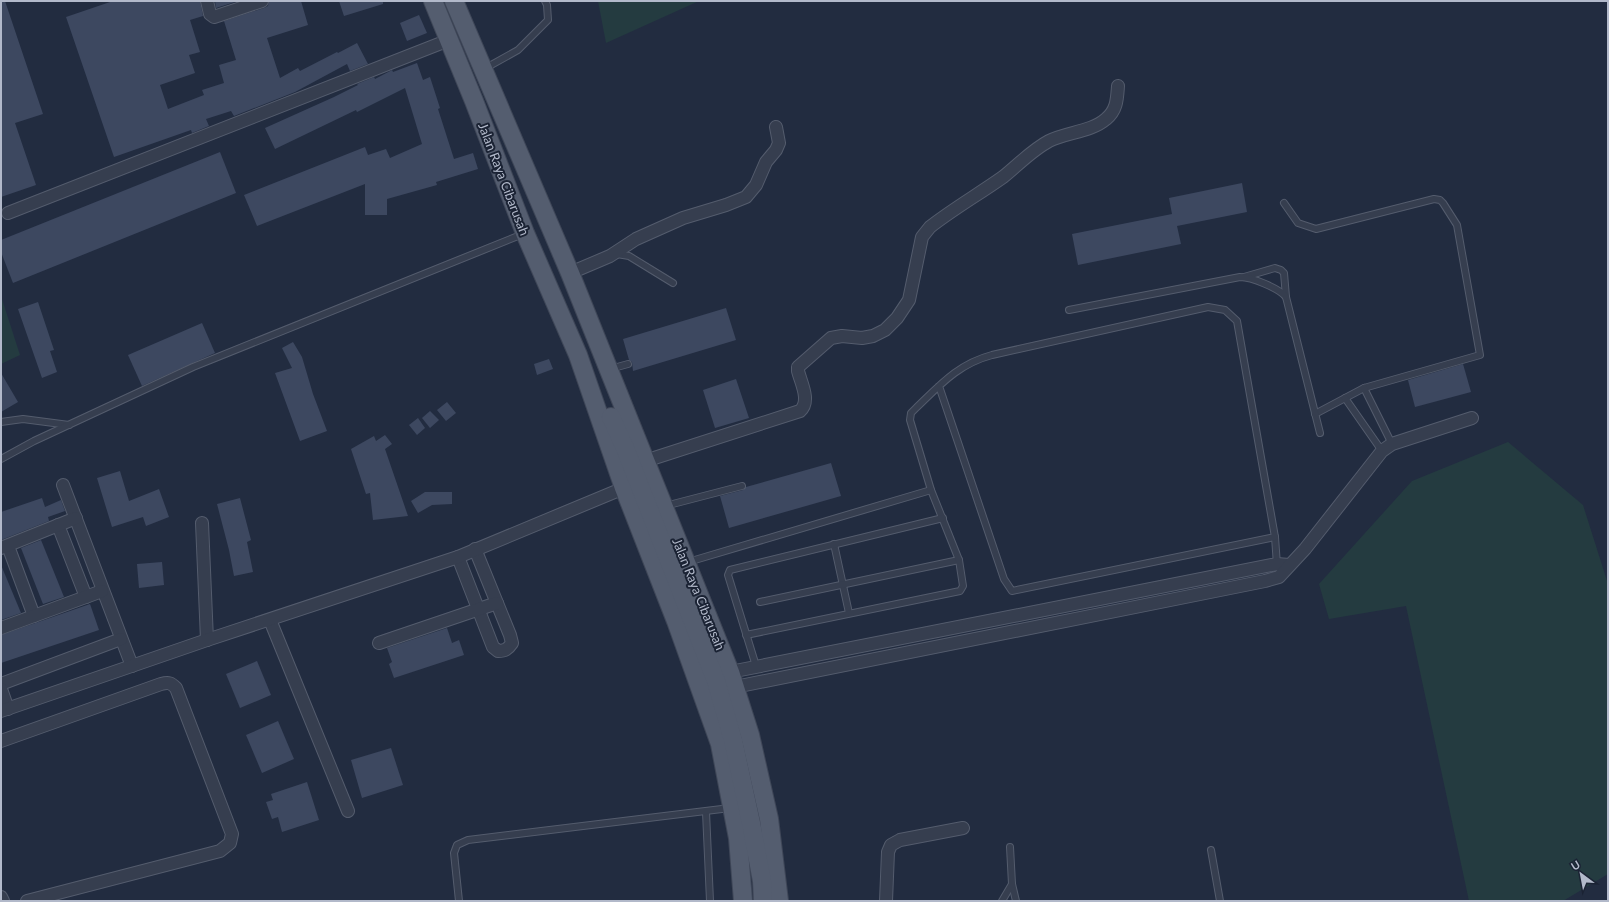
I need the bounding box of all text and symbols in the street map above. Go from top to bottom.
street label: Jalan Raya Cibarusah [475,120,533,238]
street label: Jalan Raya Cibarusah [669,536,729,652]
north arrow [1561,854,1601,894]
text: U [1569,857,1582,873]

